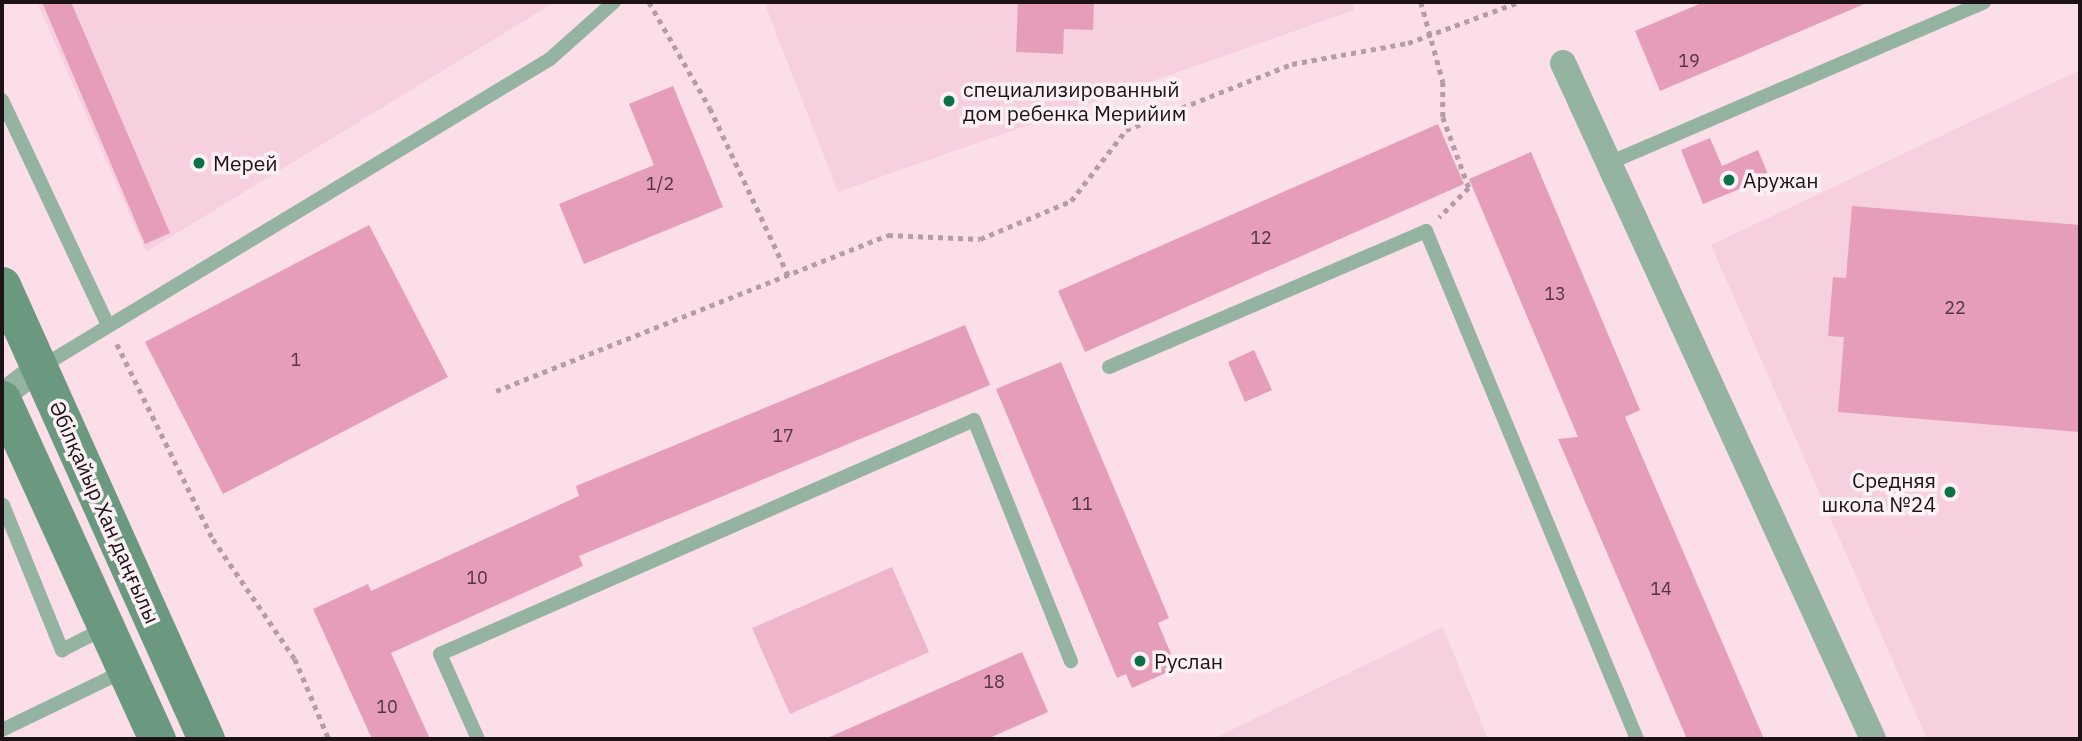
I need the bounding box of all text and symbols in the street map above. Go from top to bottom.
house number: 19 [1678,50,1700,72]
place label: специализированный дом ребенка Мерийим [963,76,1186,126]
marker: специализированный дом ребенка Мерийим [941,93,957,109]
place label: Мерей [213,150,278,176]
marker: Мерей [191,155,207,171]
place label: Аружан [1743,167,1819,193]
marker: Аружан [1721,172,1737,188]
house number: 1/2 [646,173,674,195]
house number: 12 [1250,227,1272,249]
house number: 13 [1544,283,1566,305]
house number: 22 [1944,297,1966,319]
house number: 1 [291,349,301,371]
street label: Әбілқайыр Хан даңғылы [44,397,166,627]
house number: 17 [772,425,794,447]
place label: Средняя школа №24 [1822,467,1936,517]
marker: Средняя школа №24 [1942,484,1958,500]
house number: 11 [1071,493,1093,515]
house number: 10 [466,567,488,589]
house number: 14 [1650,578,1672,600]
place label: Руслан [1154,648,1223,674]
marker: Руслан [1132,653,1148,669]
house number: 18 [983,671,1005,693]
house number: 10 [376,696,398,718]

